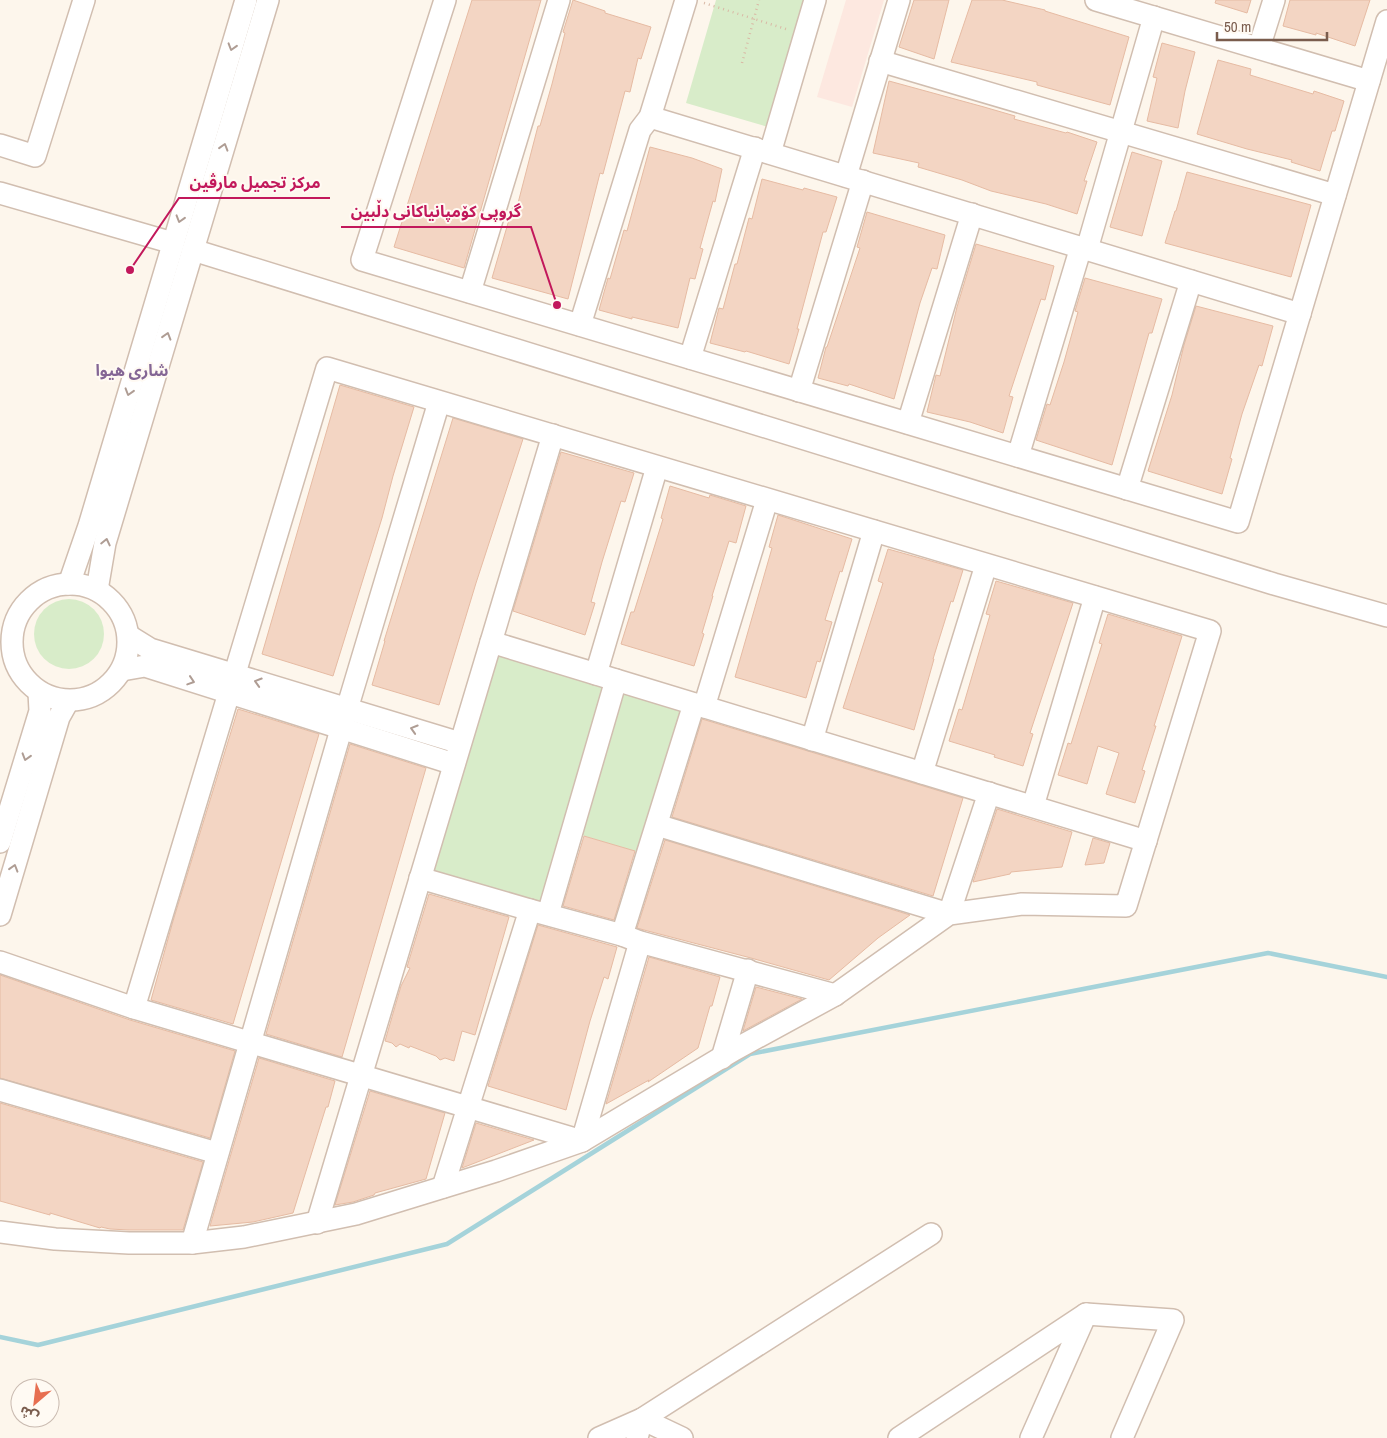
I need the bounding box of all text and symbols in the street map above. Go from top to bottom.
scale bar [1217,10,1327,42]
text: 50 m [1224,16,1251,37]
one-way arrow [227,42,237,50]
one-way arrow [219,144,229,152]
callout: مركز تجميل مارڤین [179,167,330,198]
text: مركز تجميل مارڤین [190,171,321,193]
callout: گروپی کۆمپانیاکانی دڵبین [341,196,531,227]
text: گروپی کۆمپانیاکانی دڵبین [351,199,522,222]
one-way arrow [176,215,186,223]
one-way arrow [162,333,172,341]
district label: شاری هیوا [95,359,169,381]
one-way arrow [124,387,134,395]
one-way arrow [100,538,111,547]
one-way arrow [186,675,195,685]
one-way arrow [254,678,263,688]
one-way arrow [410,725,418,735]
one-way arrow [21,753,31,761]
one-way arrow [8,864,18,873]
north arrow [10,1378,60,1428]
text: ش [16,1402,42,1427]

